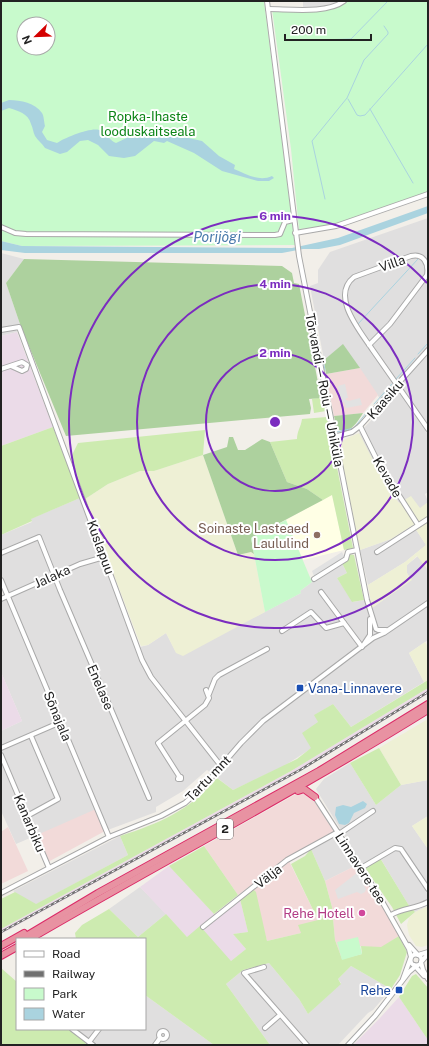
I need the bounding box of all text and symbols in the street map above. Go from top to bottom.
north arrow [16,16,56,56]
scale bar [285,16,371,42]
text: 200 m [291,23,326,37]
text: N [20,34,34,46]
park label: Ropka-Ihaste looduskaitseala [101,109,195,139]
text: 6 min [259,209,291,223]
water label: Porijõgi [193,229,241,245]
street label: Villa [377,252,407,275]
text: 4 min [259,277,291,291]
street label: Tõrvandi — Roiu — Uniküla [302,312,347,468]
text: 2 min [259,346,291,360]
street label: Kaasiku [364,376,407,422]
centre of rings [268,415,282,429]
street label: Kevade [370,454,405,500]
street label: Kuslapuu [84,518,117,576]
place label: Soinaste Lasteaed Laululind [198,521,309,551]
marker: Soinaste Lasteaed Laululind [312,530,322,540]
street label: Jalaka [32,562,72,591]
street label: Enelase [84,662,117,712]
place label: Vana-Linnavere [308,681,402,696]
marker: Vana-Linnavere [295,683,305,693]
street label: Sõnajala [40,689,75,743]
street label: Tartu mnt [183,752,234,805]
street label: Kanarbiku [11,792,48,854]
road number: 2 [217,819,233,839]
street label: Linnavere tee [332,830,389,907]
street label: Välja [252,861,285,892]
place label: Rehe Hotell [283,906,354,921]
marker: Rehe Hotell [357,908,367,918]
legend [16,938,146,1030]
text: Road [52,947,80,961]
text: Railway [52,967,96,981]
place label: Rehe [360,983,391,998]
marker: Rehe [394,985,404,995]
text: Park [52,987,78,1001]
text: Water [52,1007,86,1021]

